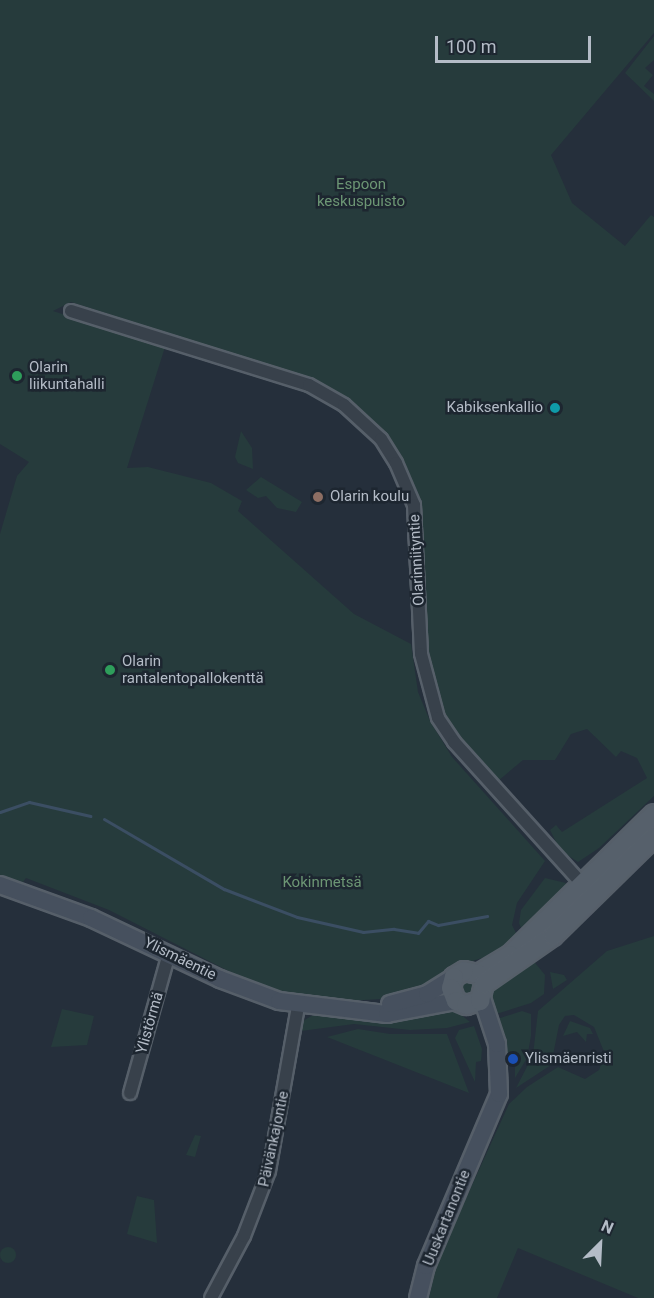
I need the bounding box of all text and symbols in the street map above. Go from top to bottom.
scale bar [438,24,594,62]
text: 100 m [446,36,497,57]
park label: Espoon keskuspuisto [317,175,405,210]
place label: Olarin liikuntahalli [29,358,105,393]
marker: Olarin liikuntahalli [10,369,24,383]
place label: Kabiksenkallio [447,399,543,417]
marker: Kabiksenkallio [548,401,562,415]
place label: Olarin koulu [330,488,409,506]
marker: Olarin koulu [311,490,325,504]
street label: Olarinniityntie [406,514,428,606]
place label: Olarin rantalentopallokenttä [122,652,264,687]
marker: Olarin rantalentopallokenttä [103,663,117,677]
park label: Kokinmetsä [282,874,362,892]
street label: Ylismäentie [141,934,219,984]
street label: Ylistörmä [133,990,167,1056]
place label: Ylismäenristi [525,1050,612,1068]
marker: Ylismäenristi [506,1052,520,1066]
street label: Päivänkajontie [255,1089,293,1189]
street label: Uuskartanontie [420,1168,474,1268]
north arrow [570,1214,630,1274]
text: N [598,1216,617,1238]

